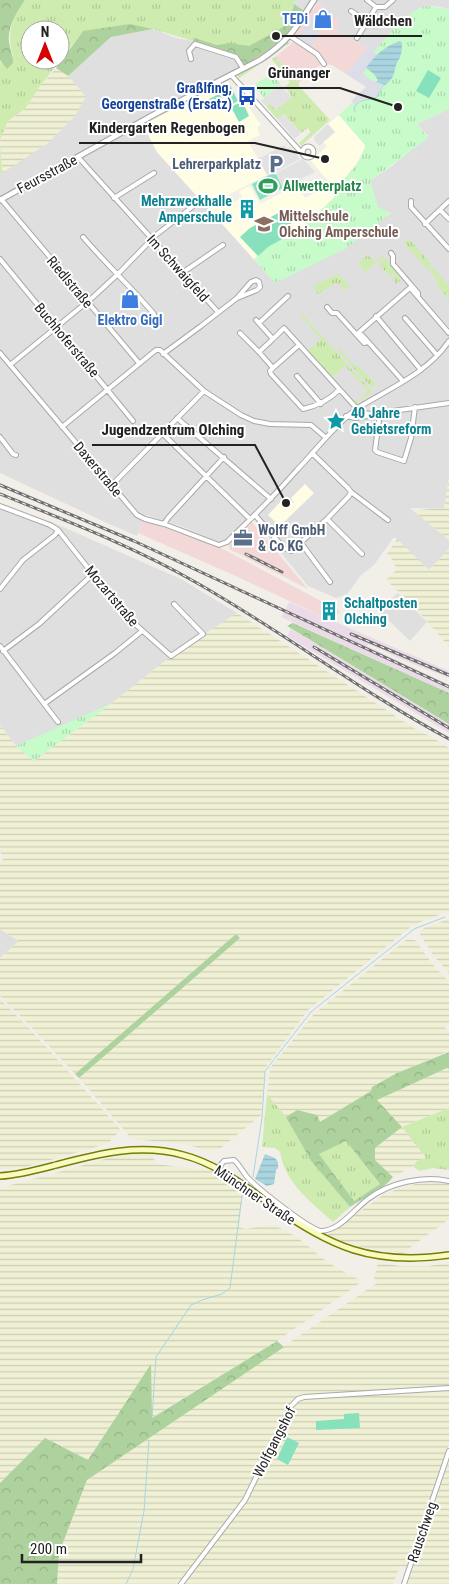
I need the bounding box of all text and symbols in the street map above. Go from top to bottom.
callout: Wäldchen [344,6,422,36]
shop icon: TEDi [312,8,334,30]
place label: TEDi [282,11,308,27]
text: Wäldchen [354,12,412,30]
north arrow [20,20,70,70]
text: N [41,24,49,40]
callout: Grünanger [257,58,340,88]
text: Grünanger [268,64,330,82]
place label: Graßlfing, Georgenstraße (Ersatz) [101,80,232,113]
bus stop icon: Graßlfing, Georgenstraße (Ersatz) [236,85,258,107]
callout: Kindergarten Regenbogen [79,113,255,143]
text: Kindergarten Regenbogen [89,119,245,137]
street label: Feursstraße [14,151,80,196]
parking icon: Lehrerparkplatz [265,153,287,175]
place label: Lehrerparkplatz [172,156,261,172]
sports icon: Allwetterplatz [257,175,279,197]
place label: Allwetterplatz [283,178,362,194]
place label: Mehrzweckhalle Amperschule [141,193,232,225]
building icon: Mehrzweckhalle Amperschule [236,198,258,220]
place label: Mittelschule Olching Amperschule [279,208,399,240]
school or university icon: Mittelschule Olching Amperschule [253,213,275,235]
street label: Im Schwaigfeld [144,231,212,305]
street label: Riedlstraße [44,253,96,311]
shop icon: Elektro Gigl [119,288,141,310]
street label: Buchhoferstraße [31,300,103,381]
place label: Elektro Gigl [98,312,162,328]
place label: 40 Jahre Gebietsreform [351,405,431,437]
place icon: 40 Jahre Gebietsreform [325,410,347,432]
callout: Jugendzentrum Olching [92,415,255,445]
text: Jugendzentrum Olching [102,421,244,439]
street label: Daxerstraße [70,438,126,500]
place label: Wolff GmbH & Co KG [258,522,325,554]
office icon: Wolff GmbH & Co KG [232,527,254,549]
street label: Mozartstraße [82,562,142,630]
place label: Schaltposten Olching [344,595,418,627]
building icon: Schaltposten Olching [318,600,340,622]
street label: Münchner Straße [211,1162,299,1228]
street label: Wolfgangshof [249,1404,299,1480]
street label: Rauschweg [404,1500,440,1564]
scale bar [22,1532,141,1564]
text: 200 m [30,1540,67,1558]

